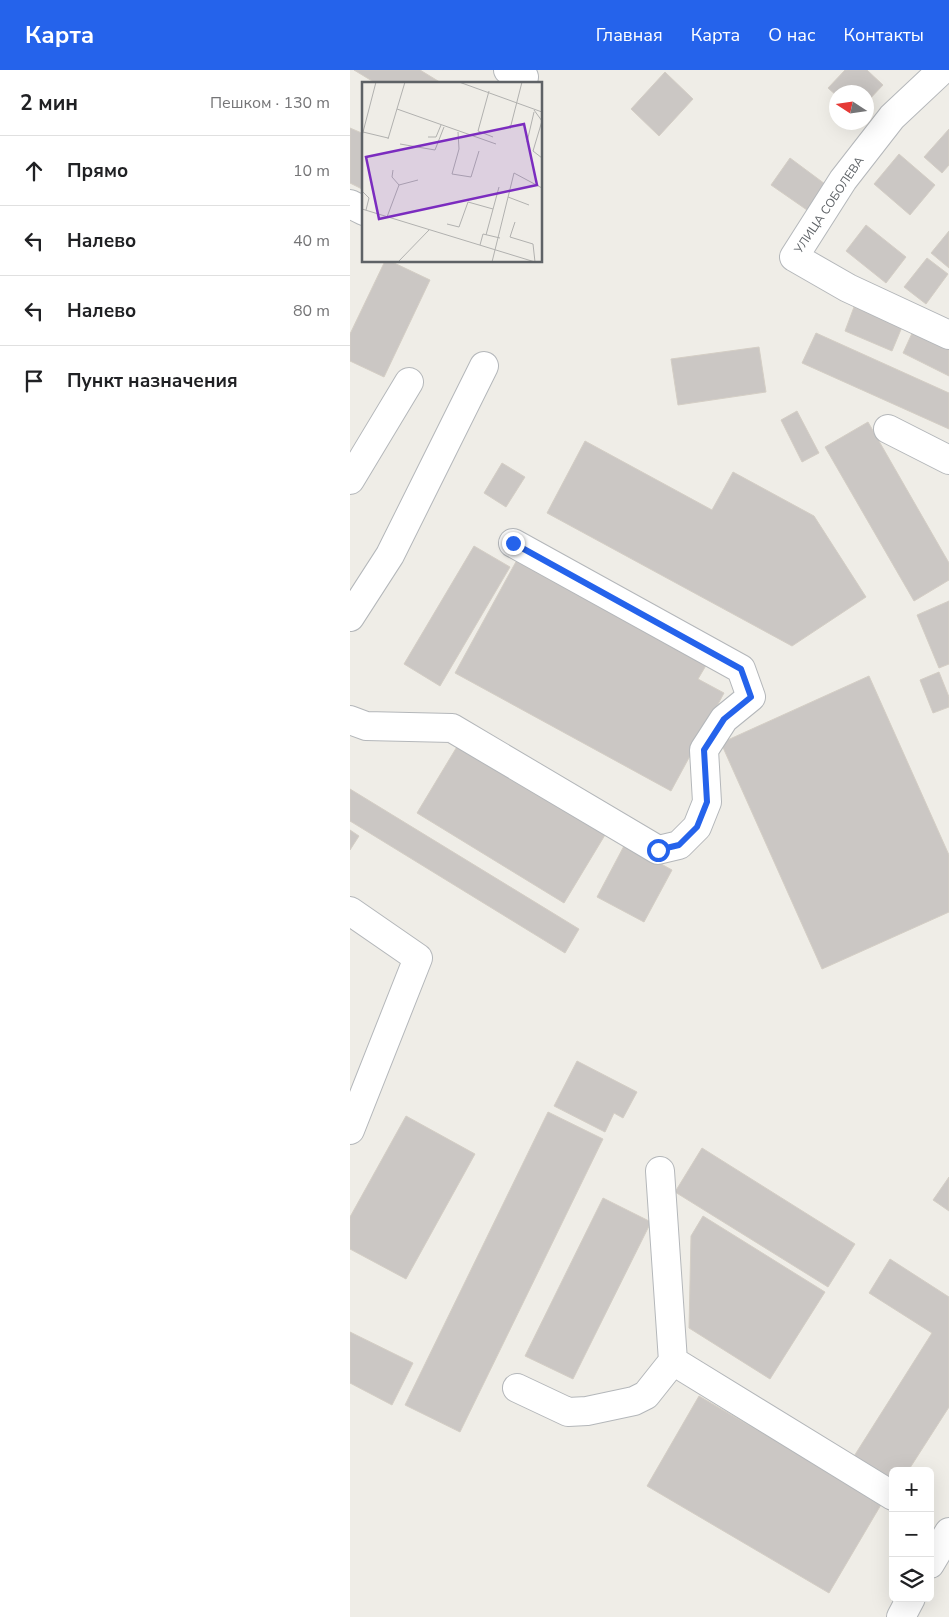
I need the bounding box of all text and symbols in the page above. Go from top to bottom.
text: Карта [25,19,94,51]
text: Главная [596,23,663,47]
text: Карта [691,23,740,47]
text: О нас [768,23,816,47]
text: Контакты [844,23,924,47]
inset map [362,82,542,262]
north arrow [829,85,874,130]
text: 2 мин [20,89,78,117]
text: Пешком · 130 m [210,92,330,114]
street label: УЛИЦА СОБОЛЕВА [790,153,868,257]
icon: ahead [20,157,48,185]
text: Прямо [67,158,128,184]
text: 10 m [293,160,330,182]
icon: left [20,227,48,255]
text: Налево [67,228,136,254]
text: 40 m [293,230,330,252]
icon: left [20,297,48,325]
text: Налево [67,298,136,324]
text: 80 m [293,300,330,322]
icon: arrive [20,367,48,395]
text: Пункт назначения [67,368,238,394]
route end [502,532,525,555]
route start [647,839,670,862]
map controls [889,1467,934,1602]
button: + [889,1467,934,1512]
button: − [889,1512,934,1557]
button: layers [889,1557,934,1602]

